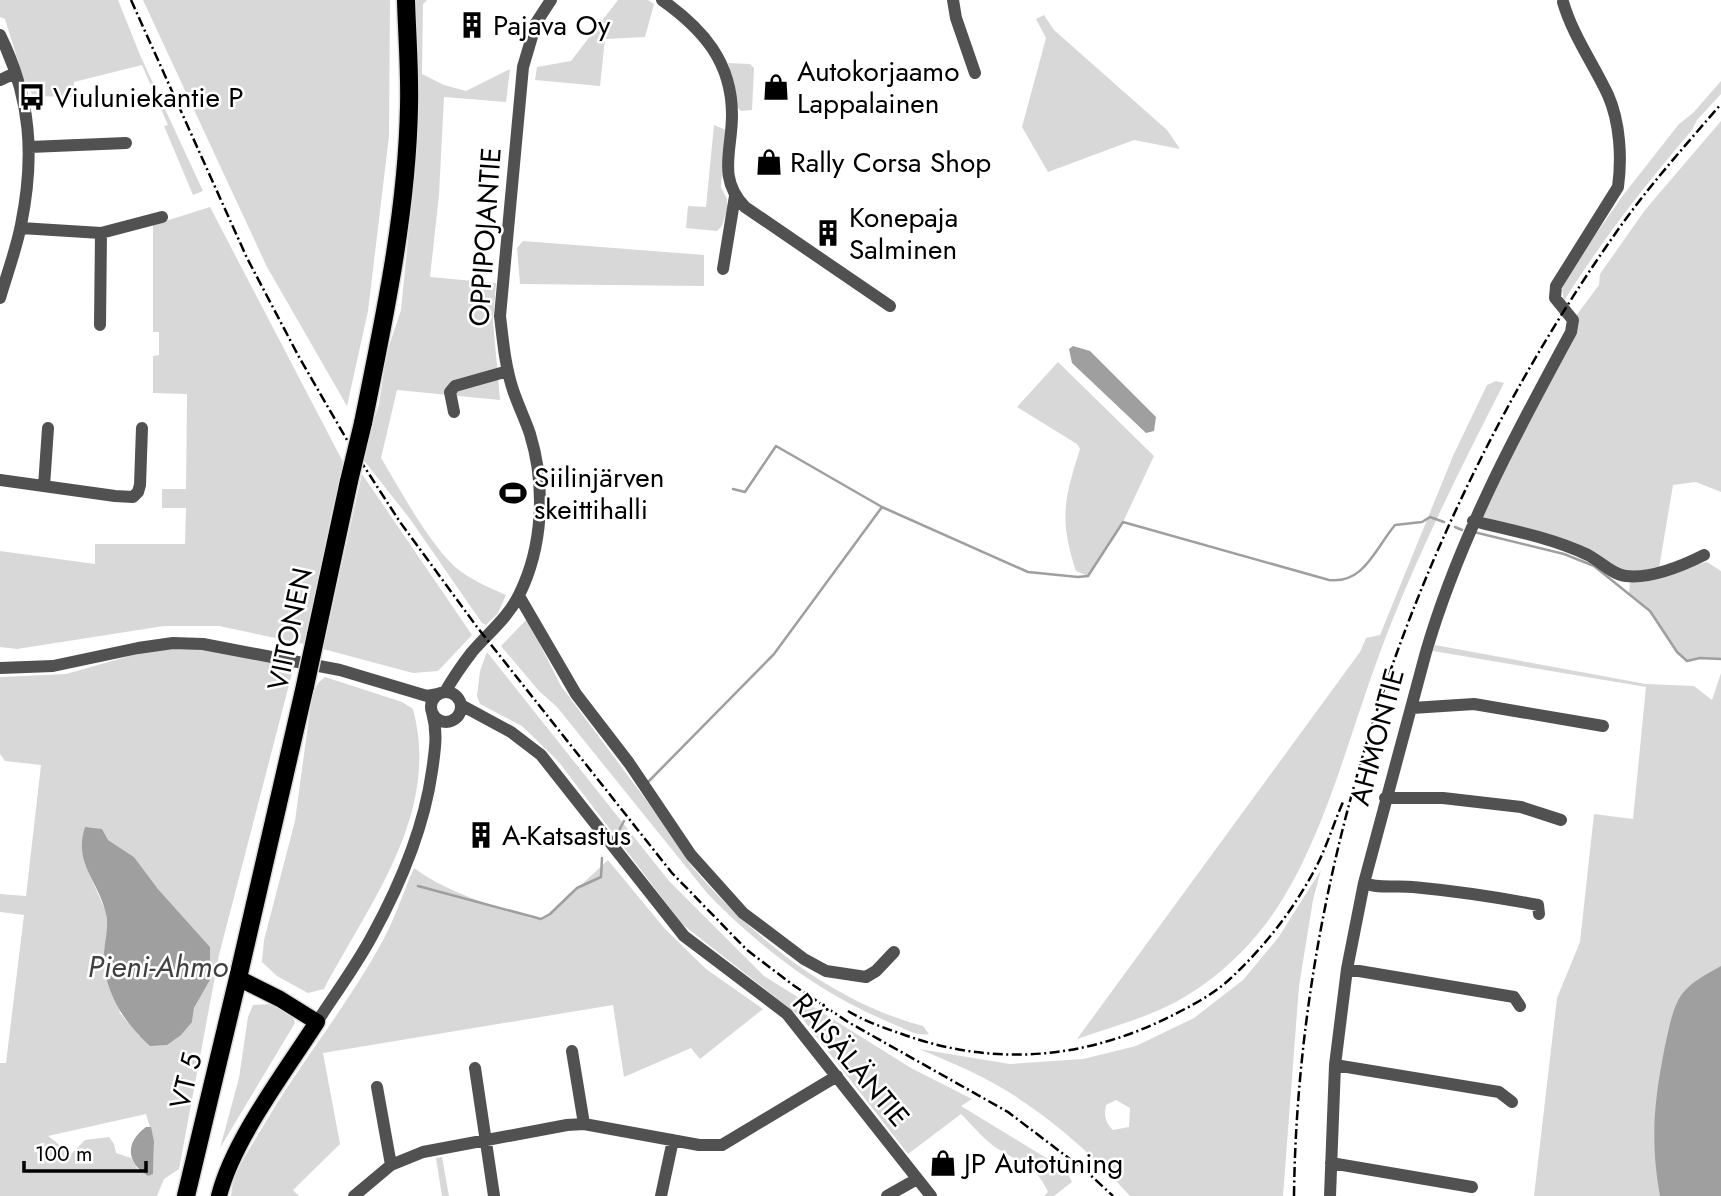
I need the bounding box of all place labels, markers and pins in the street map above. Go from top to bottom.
place label: Pajava Oy [493,5,611,46]
building icon: Pajava Oy [457,10,487,40]
place label: Autokorjaamo Lappalainen [797,51,960,124]
shop icon: Autokorjaamo Lappalainen [761,72,791,102]
place label: Viuluniekantie P [53,77,244,118]
bus stop icon: Viuluniekantie P [17,82,47,112]
place label: Rally Corsa Shop [790,142,991,183]
shop icon: Rally Corsa Shop [754,147,784,177]
place label: Konepaja Salminen [849,197,958,270]
building icon: Konepaja Salminen [813,218,843,248]
place label: Siilinjärven skeittihalli [534,457,664,530]
sports icon: Siilinjärven skeittihalli [498,478,528,508]
place label: A-Katsastus [502,815,631,856]
building icon: A-Katsastus [466,820,496,850]
place label: JP Autotuning [960,1143,1123,1184]
shop icon: JP Autotuning [928,1148,958,1178]

